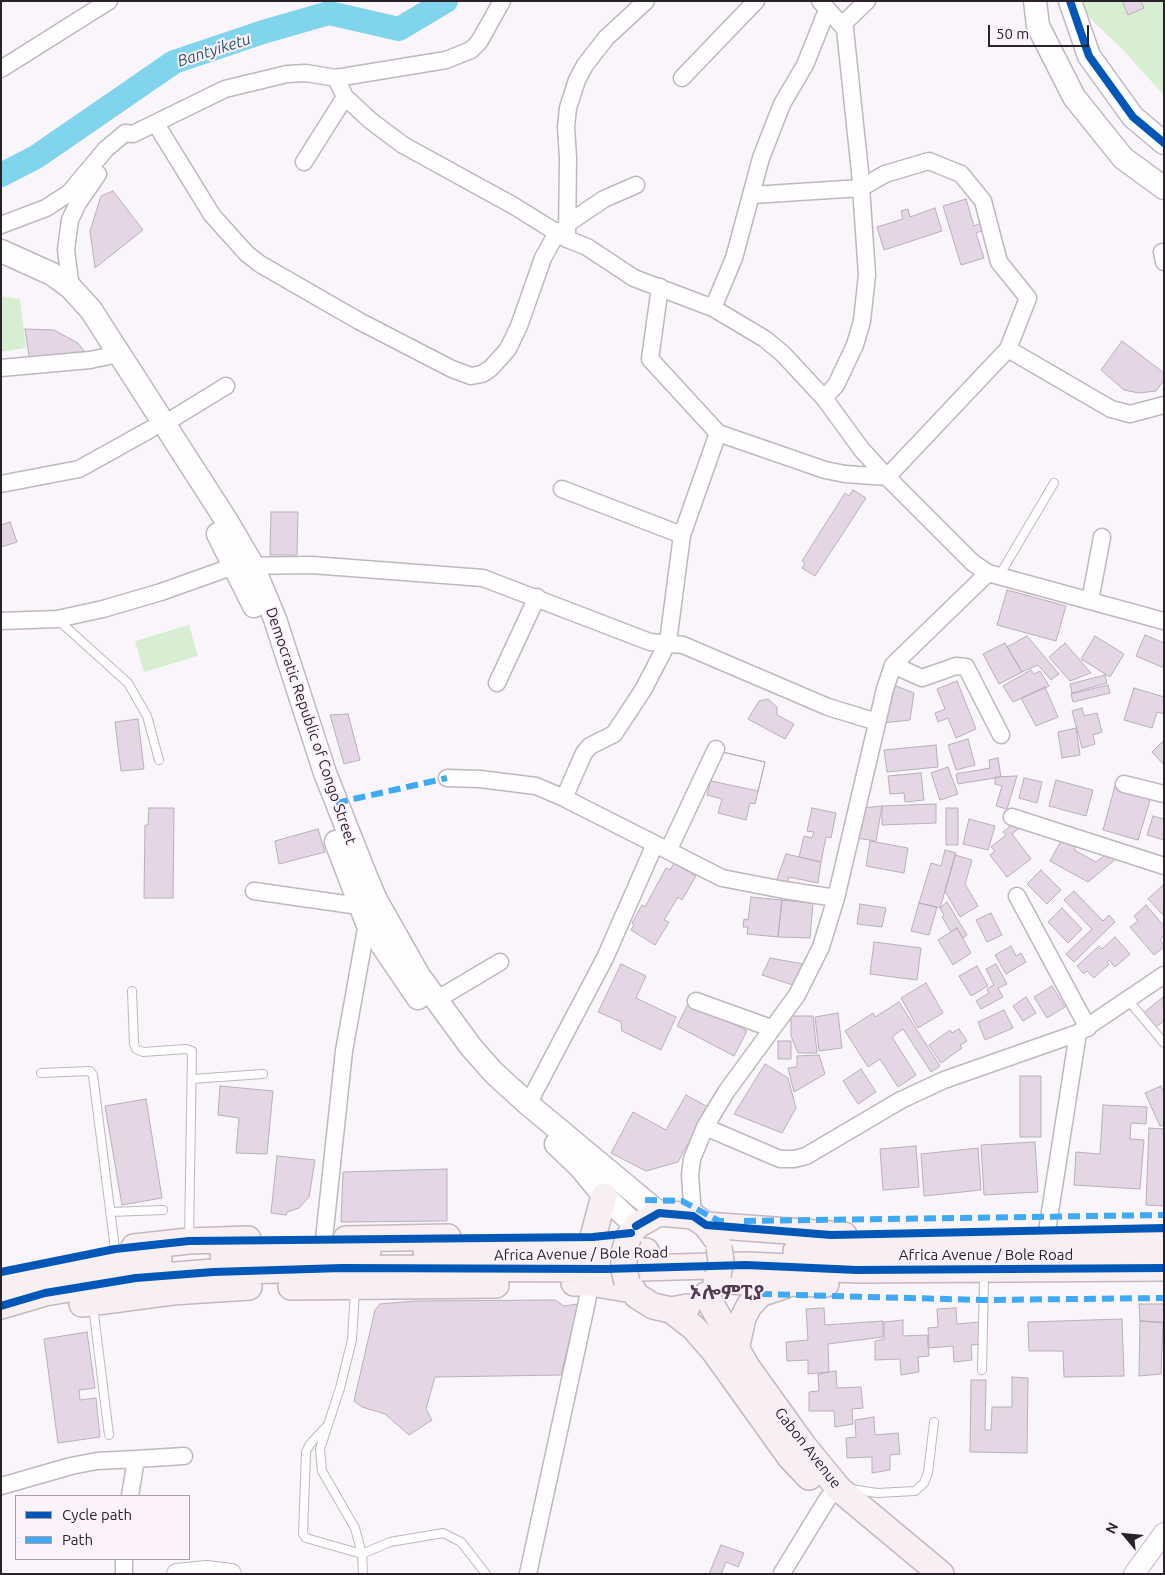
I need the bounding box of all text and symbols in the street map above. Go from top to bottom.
scale bar [990,15,1091,47]
text: 50 m [996,25,1029,42]
water label: Bantyiketu [175,29,253,71]
street label: Democratic Republic of Congo Street [262,605,360,847]
street label: Africa Avenue / Bole Road [494,1243,668,1265]
street label: Africa Avenue / Bole Road [899,1246,1073,1264]
district label: ኦሎምፒያ [690,1280,764,1304]
street label: Gabon Avenue [771,1404,845,1492]
legend [15,1495,190,1560]
text: Cycle path [62,1506,132,1523]
north arrow [1100,1510,1150,1560]
text: N [1102,1520,1121,1536]
text: Path [62,1531,93,1548]

